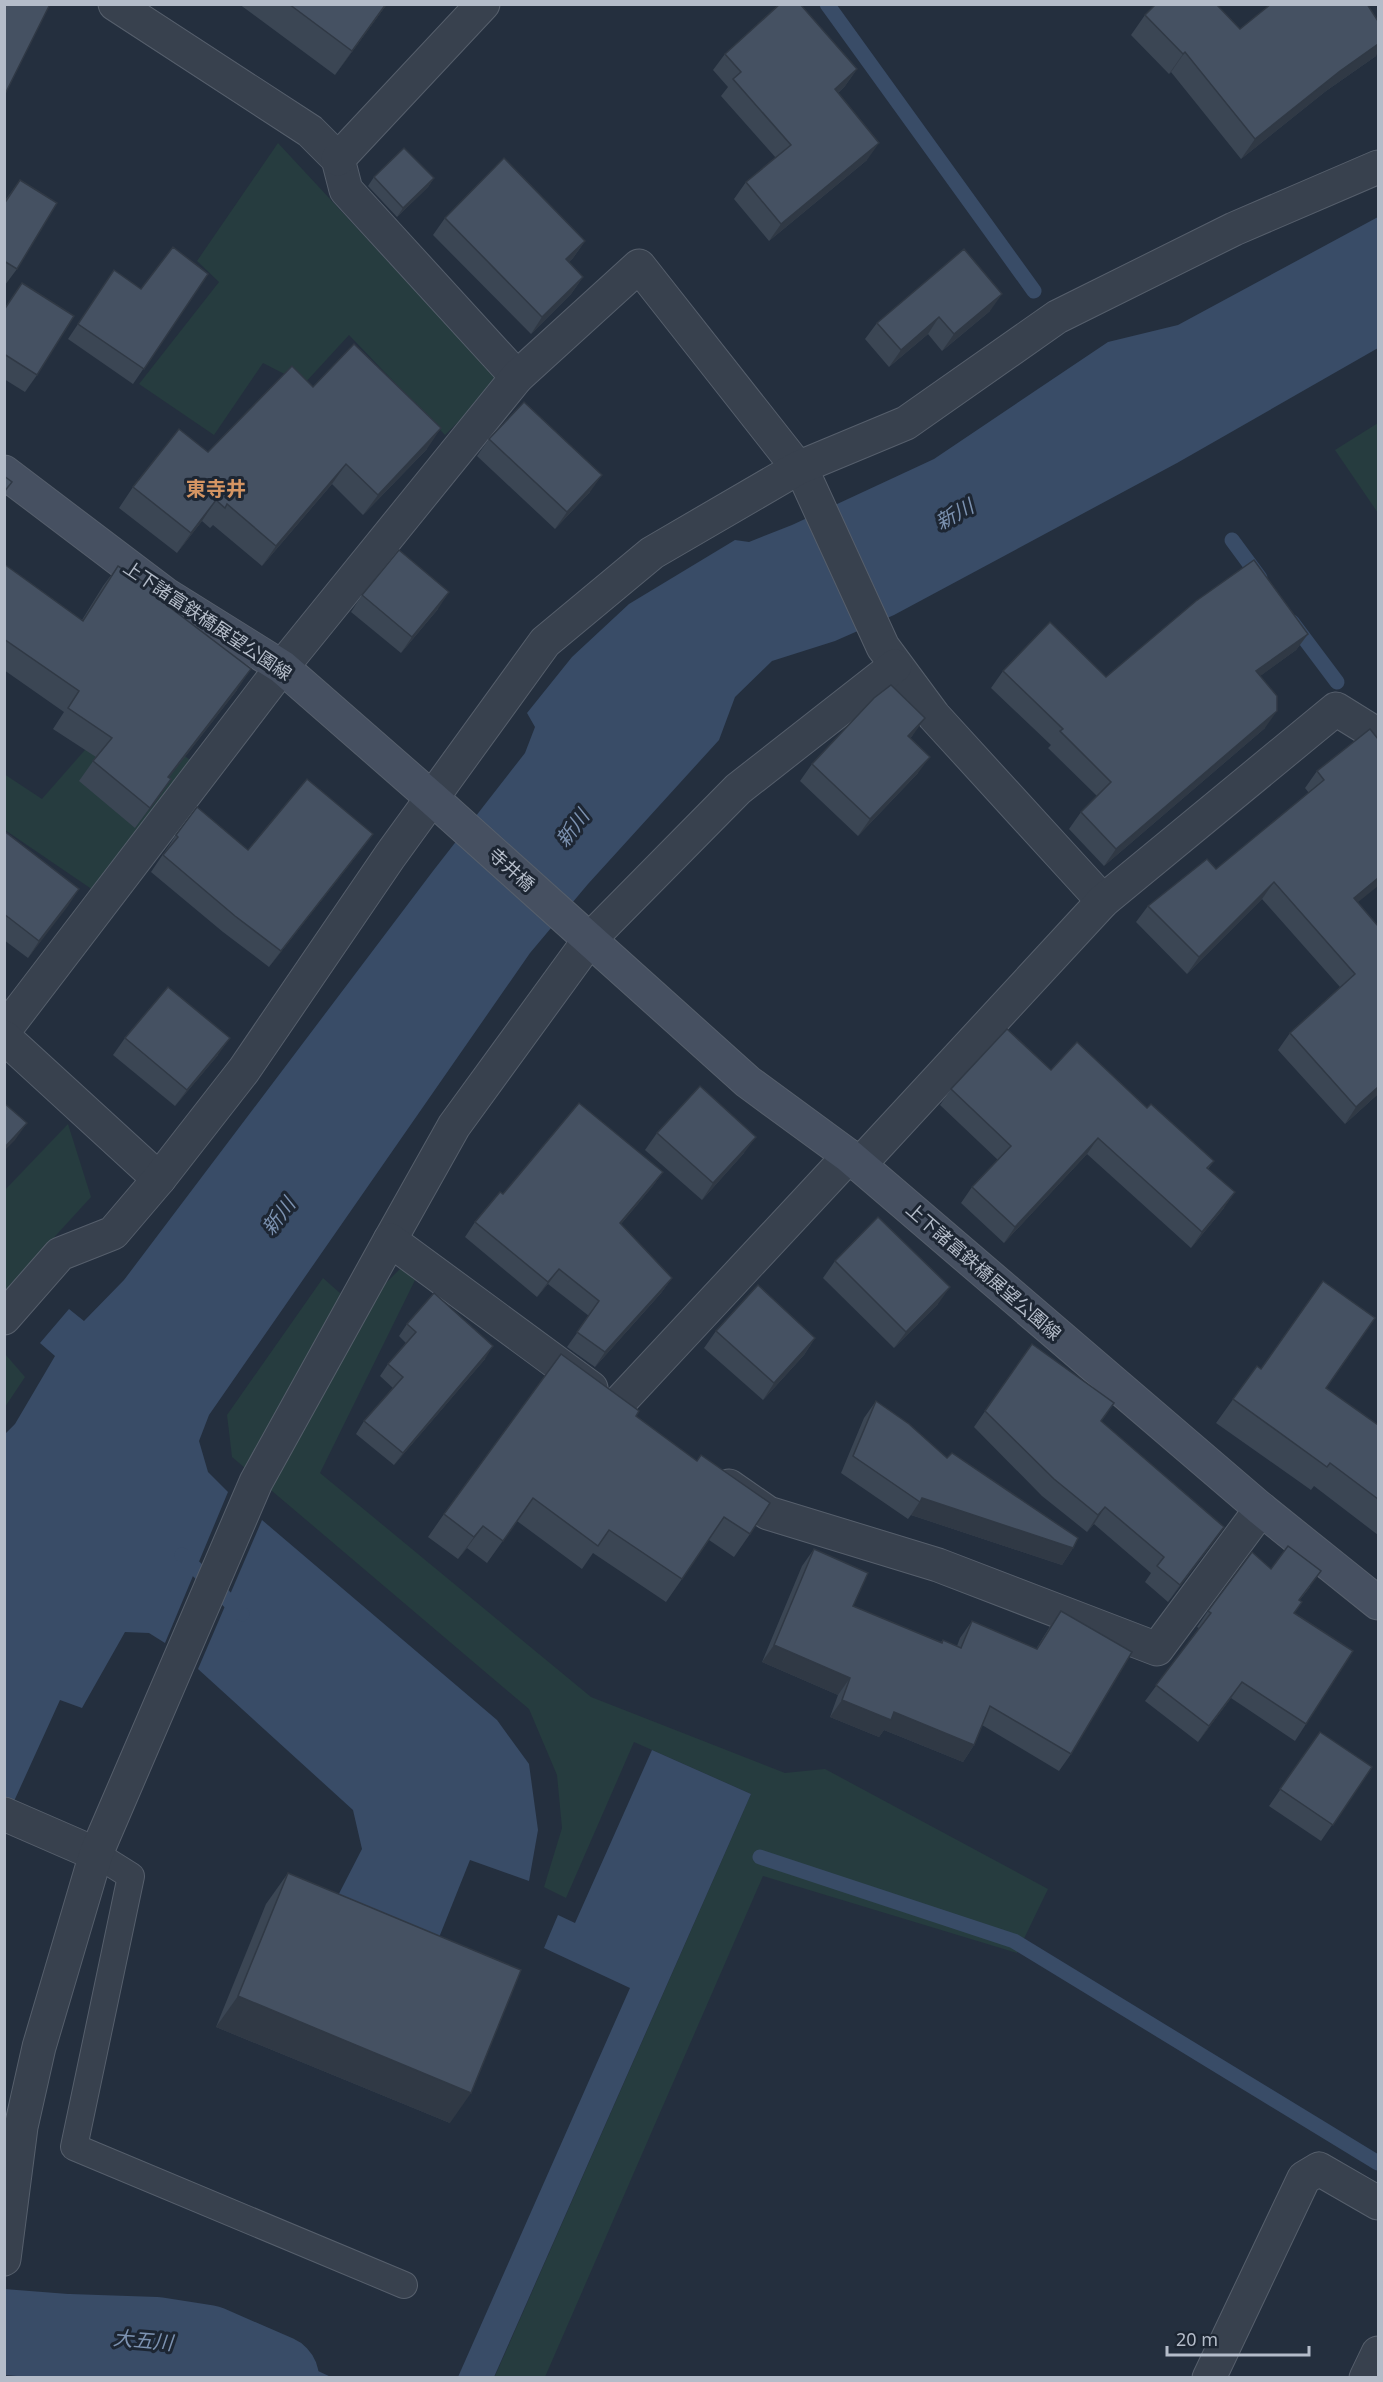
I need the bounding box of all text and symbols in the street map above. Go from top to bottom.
district label: 東寺井 [186,475,246,502]
water label: 新川 [930,492,980,536]
street label: 上下諸富鉄橋展望公園線 [119,555,297,685]
water label: 新川 [549,802,596,852]
street label: 寺井橋 [484,842,540,896]
water label: 新川 [255,1190,302,1240]
street label: 上下諸富鉄橋展望公園線 [901,1197,1067,1345]
scale bar [1167,2319,1310,2357]
water label: 大五川 [112,2324,176,2356]
text: 20 m [1176,2327,1218,2351]

